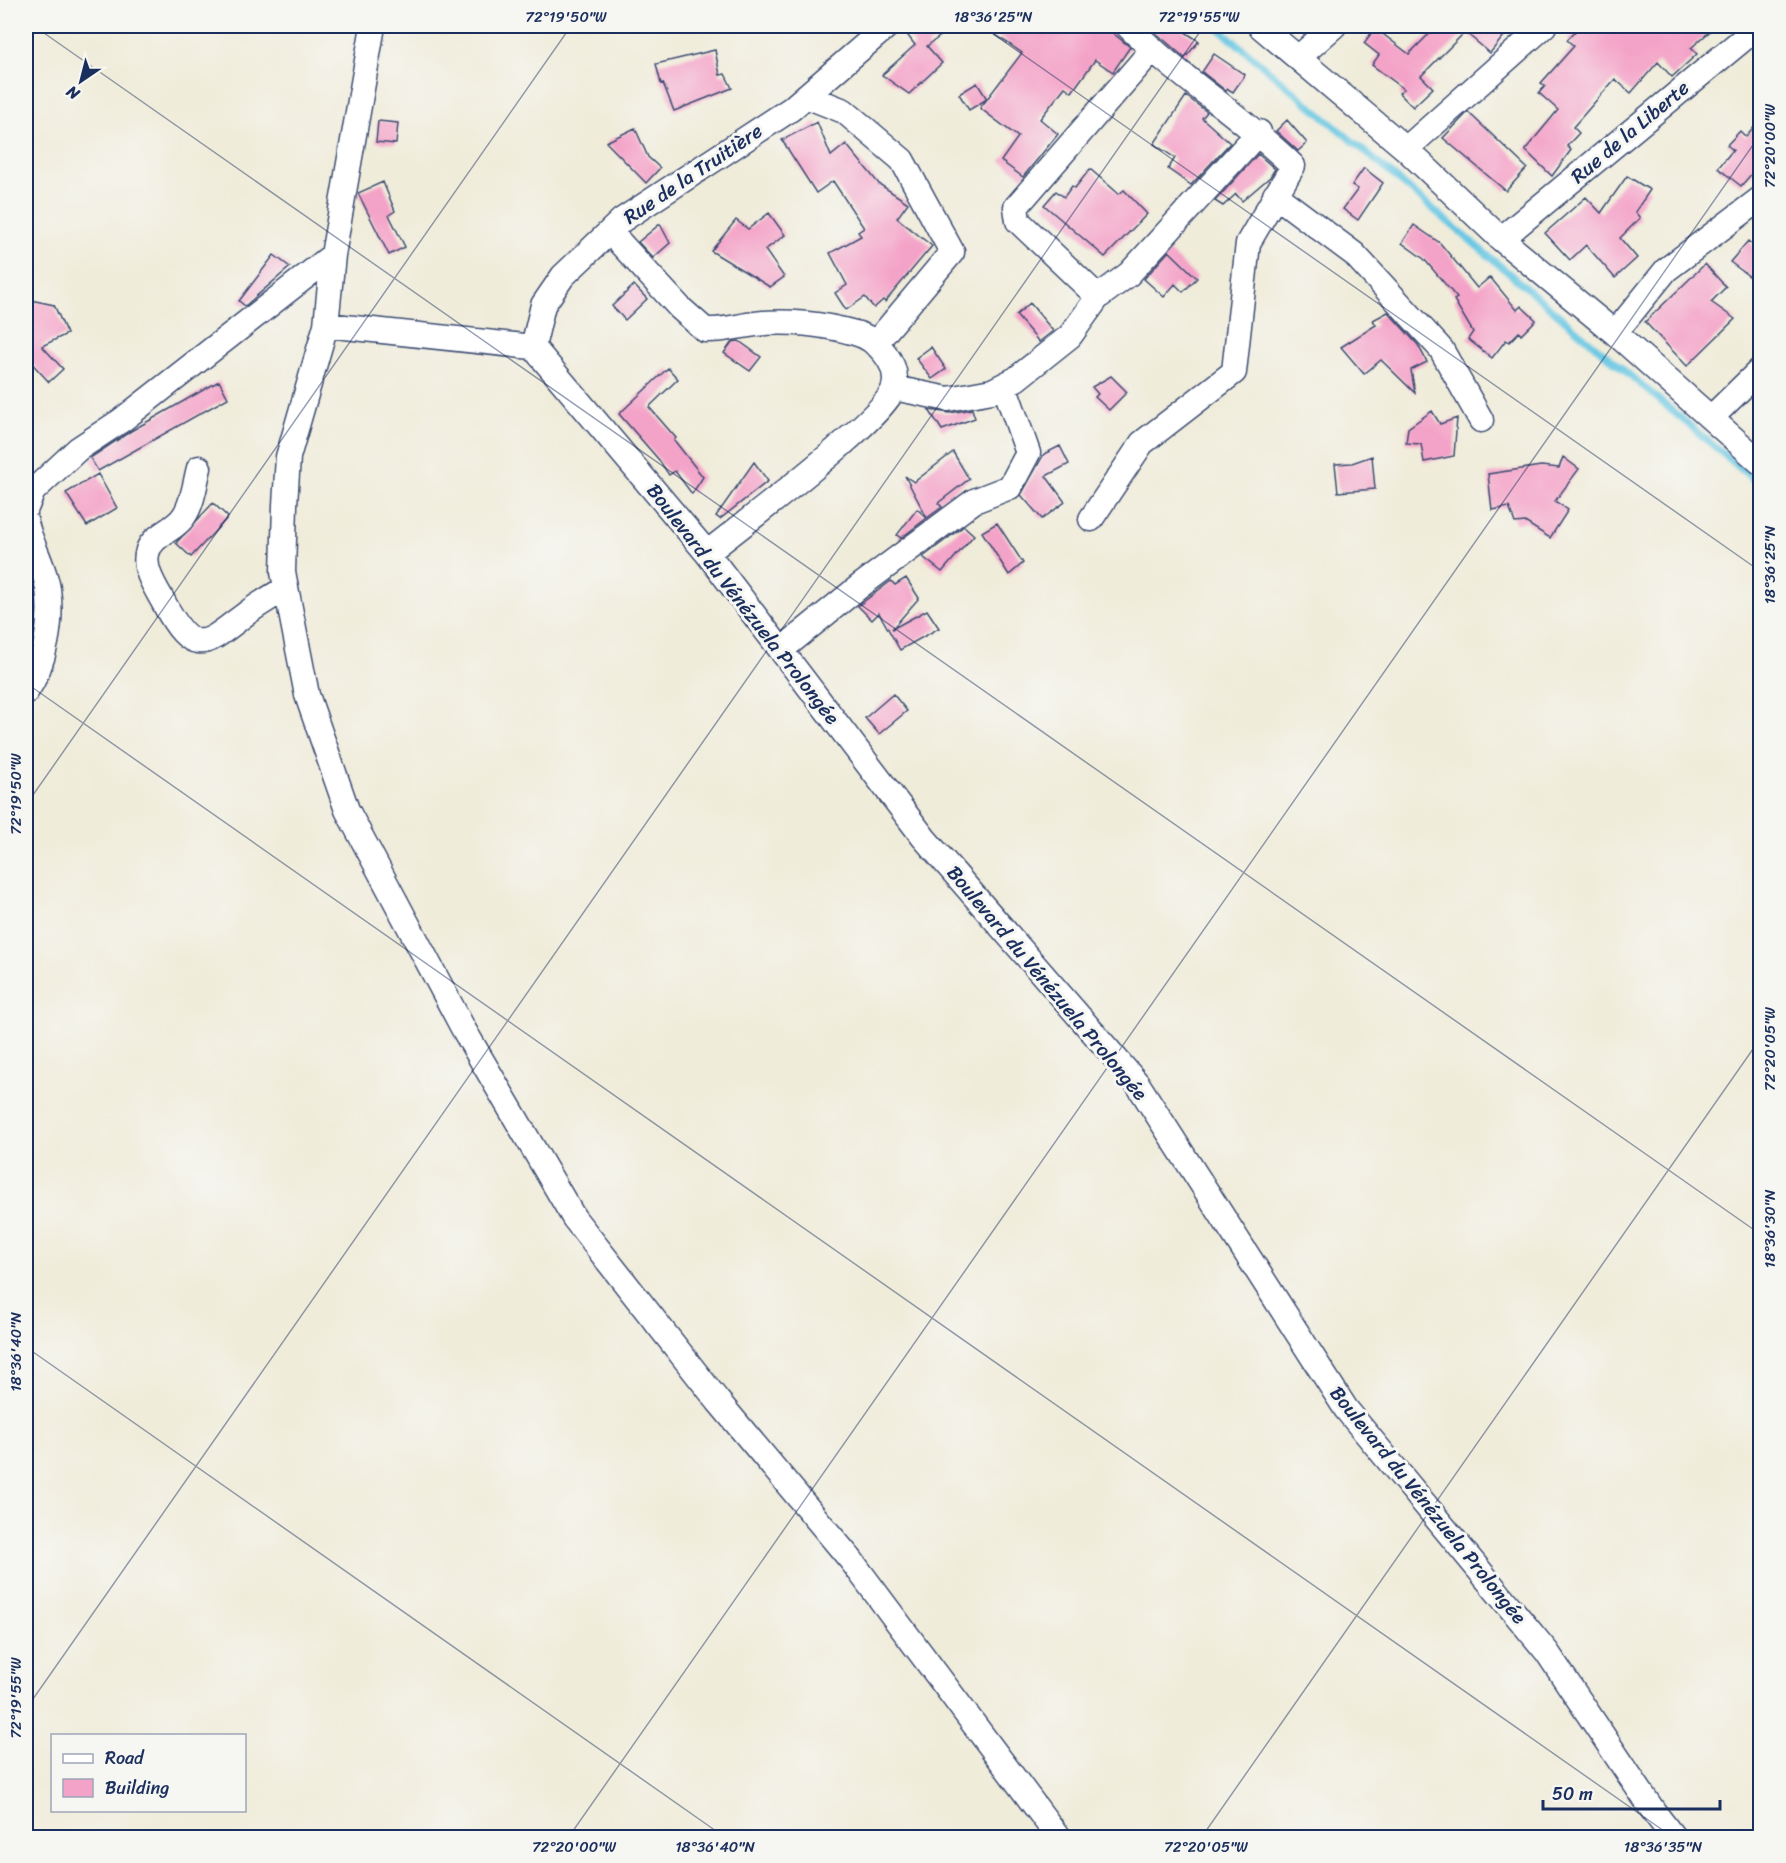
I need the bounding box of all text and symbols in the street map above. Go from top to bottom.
text: 72°19'50"W [525,4,607,30]
text: 18°36'25"N [954,4,1033,30]
text: 72°19'55"W [1159,4,1240,30]
north arrow [51,51,111,111]
street label: Rue de la Liberte [1562,71,1698,193]
text: N [59,77,86,109]
text: 72°20'00"W [1757,104,1783,188]
street label: Rue de la Truitière [616,114,770,234]
street label: Boulevard du Vénézuela Prolongée [637,475,849,733]
text: 18°36'25"N [1757,525,1783,604]
text: 72°19'50"W [3,753,29,835]
street label: Boulevard du Vénézuela Prolongée [938,857,1157,1109]
text: 72°20'05"W [1757,1007,1783,1091]
text: 18°36'30"N [1757,1189,1783,1268]
text: 18°36'40"N [3,1312,29,1392]
street label: Boulevard du Vénézuela Prolongée [1320,1378,1536,1632]
text: 72°19'55"W [3,1657,29,1739]
legend [51,1734,246,1812]
text: Road [105,1742,145,1774]
text: Building [105,1772,169,1804]
scale bar [1543,1773,1720,1811]
text: 50 m [1552,1778,1593,1810]
text: 72°20'00"W [532,1834,616,1860]
text: 18°36'40"N [675,1834,755,1860]
text: 72°20'05"W [1164,1834,1248,1860]
text: 18°36'35"N [1624,1834,1703,1860]

